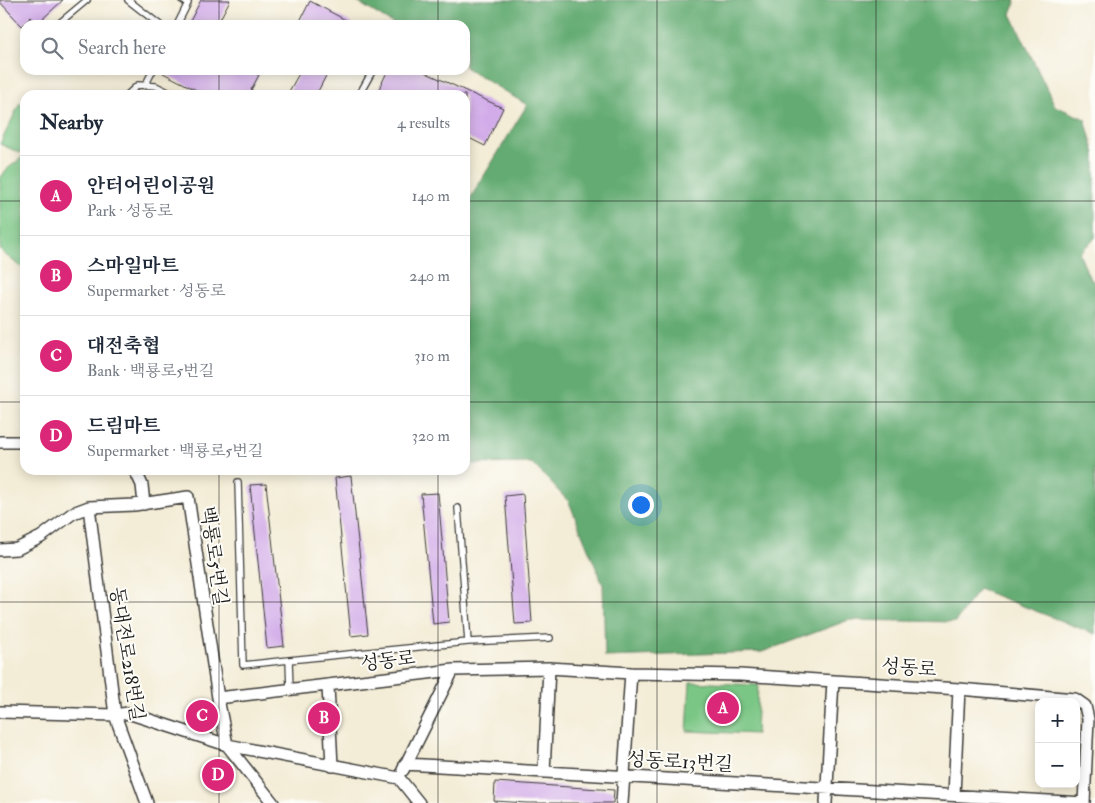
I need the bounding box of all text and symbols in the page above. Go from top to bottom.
search box [20,20,470,75]
icon: search [38,34,66,62]
text: Search here [78,36,166,60]
text: Nearby [40,109,103,136]
text: 4 results [397,113,450,133]
text: 안터어린이공원 [87,174,215,198]
text: A [51,186,61,206]
text: 140 m [412,186,450,206]
text: Park · 성동로 [87,201,172,221]
text: 스마일마트 [87,254,179,278]
text: B [51,266,61,286]
text: 240 m [409,266,450,286]
text: Supermarket · 성동로 [87,281,225,301]
text: 대전축협 [87,334,160,358]
text: C [50,346,62,366]
text: 310 m [414,346,450,366]
text: Bank · 백룡로5번길 [87,361,214,381]
text: 드림마트 [87,414,160,438]
text: D [49,426,63,446]
text: 320 m [412,426,450,446]
text: Supermarket · 백룡로5번길 [87,441,263,461]
your location [628,492,654,518]
street label: 백룡로5번길 [195,505,233,607]
street label: 동대전로218번길 [105,585,149,723]
street label: 성동로 [359,646,417,676]
street label: 성동로 [881,654,937,682]
pin: A [707,689,739,727]
pin: C [186,697,218,735]
map controls [1035,698,1080,788]
button: + [1035,698,1080,743]
pin: B [308,699,340,737]
button: − [1035,743,1080,788]
street label: 성동로13번길 [627,747,733,777]
pin: D [202,756,234,794]

